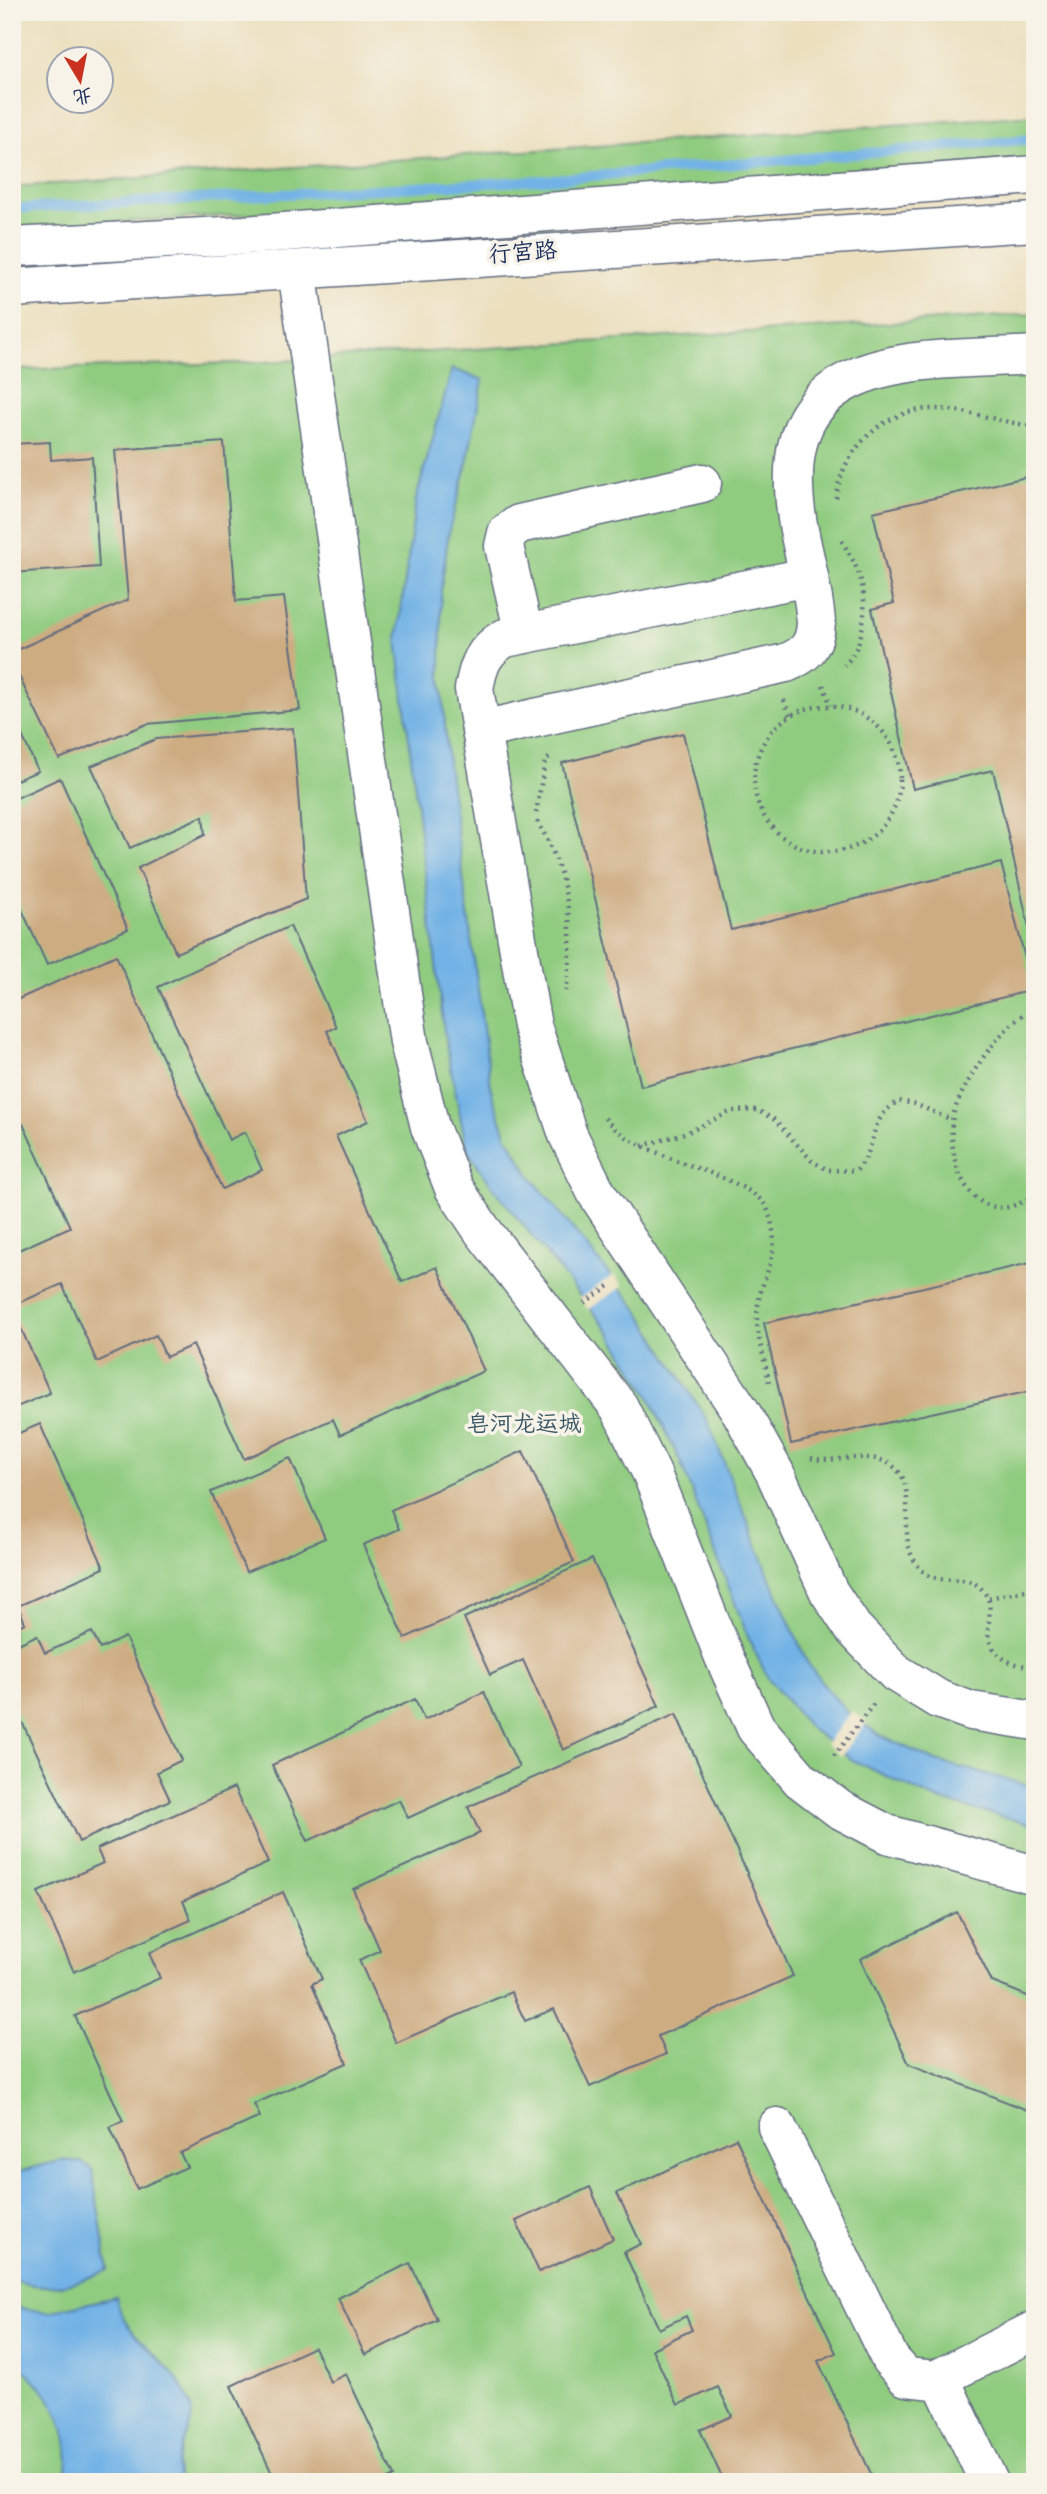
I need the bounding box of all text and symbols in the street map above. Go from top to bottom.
north arrow [46,46,116,116]
text: 北 [71,80,94,106]
street label: 行宫路 [488,238,558,271]
park label: 皂河龙运城 [467,1412,582,1440]

